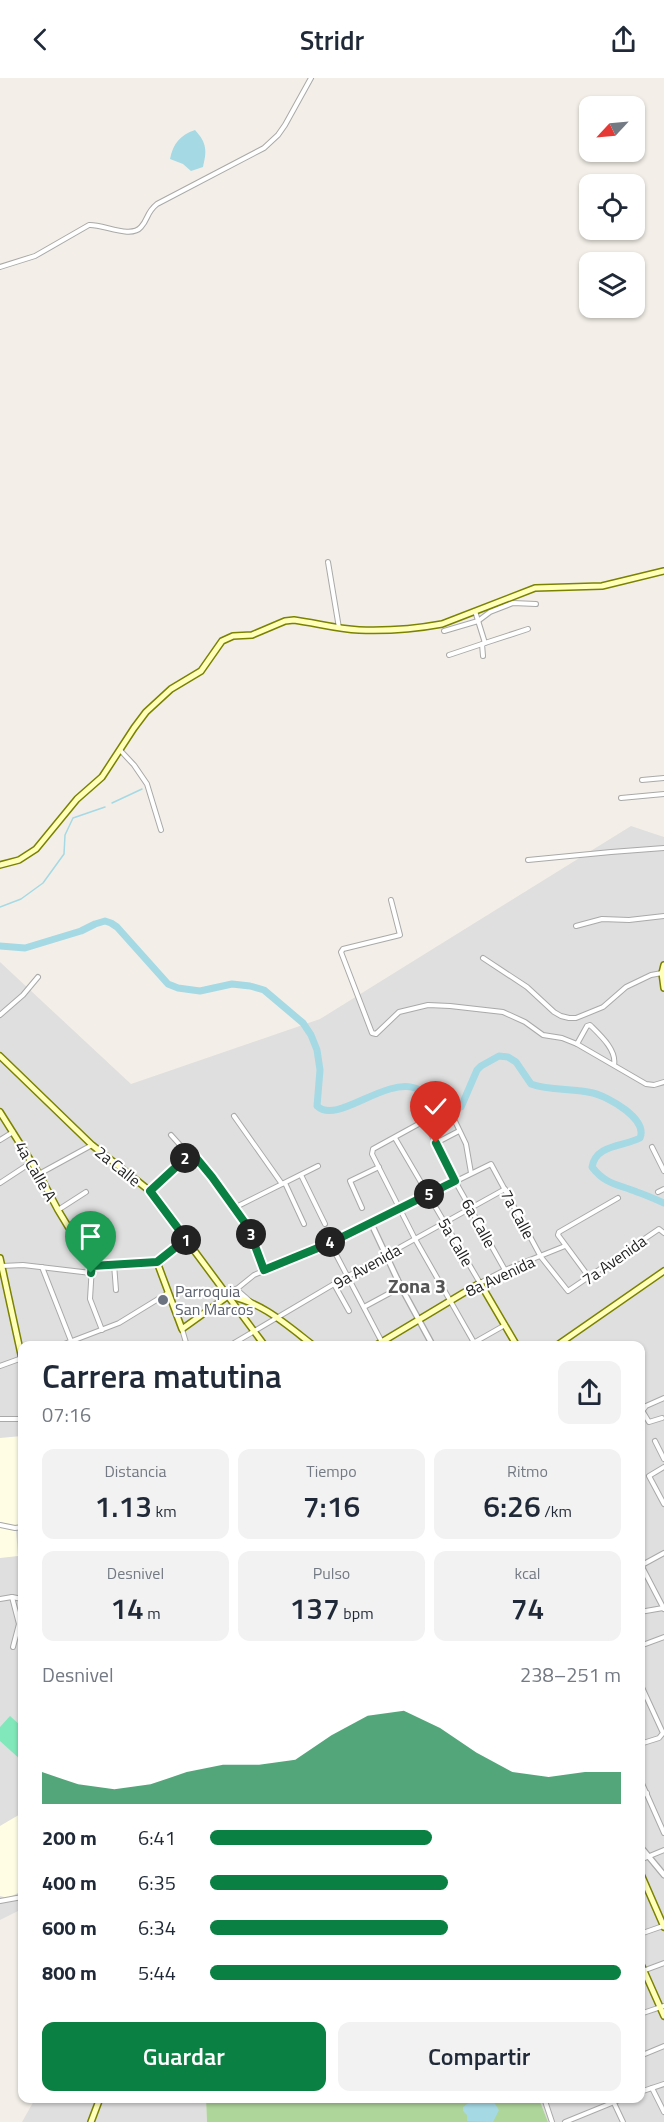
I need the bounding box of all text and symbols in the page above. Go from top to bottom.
text: Stridr [300,19,364,60]
icon: back [24,23,57,56]
icon: share [607,23,640,56]
north arrow [579,96,645,162]
map controls [579,96,645,318]
button: locate [579,174,645,240]
button: layers [579,252,645,318]
pin [410,1081,461,1143]
icon: check [419,1090,452,1123]
street label: 4a Calle A [9,1137,63,1206]
street label: 2a Calle [90,1140,146,1192]
pin: 2 [170,1143,200,1173]
text: 2 [181,1146,189,1170]
pin: 5 [414,1179,444,1209]
text: 5 [425,1182,433,1206]
street label: 7a Calle [495,1185,541,1243]
street label: 6a Calle [456,1194,502,1252]
pin [65,1211,116,1273]
street label: 5a Calle [432,1213,480,1271]
pin: 3 [236,1219,266,1249]
icon: arrive [74,1220,107,1253]
text: 3 [247,1222,255,1246]
pin: 1 [171,1225,201,1255]
pin: 4 [315,1227,345,1257]
text: 1 [182,1228,190,1252]
street label: 7a Avenida [577,1229,651,1291]
text: 4 [326,1230,334,1254]
street label: 9a Avenida [329,1238,405,1294]
street label: 8a Avenida [461,1249,539,1303]
district label: Zona 3 [388,1270,446,1301]
place label: Parroquia San Marcos [175,1279,253,1321]
marker: Parroquia San Marcos [156,1293,170,1307]
text: Carrera matutina [42,1351,282,1401]
button: share [558,1361,621,1424]
text: 07:16 [42,1399,91,1430]
text: Distancia [105,1459,166,1483]
text: Tiempo [306,1459,357,1483]
text: Ritmo [507,1459,548,1483]
text: 1.13 [94,1483,152,1529]
text: 7:16 [303,1483,360,1529]
text: 6:26 [483,1483,541,1529]
text: km [152,1499,177,1523]
text: /km [541,1499,572,1523]
text: Desnivel [107,1561,164,1585]
text: Pulso [313,1561,350,1585]
text: kcal [514,1561,541,1585]
text: 14 [110,1585,144,1631]
text: 137 [289,1585,340,1631]
text: 74 [511,1585,544,1631]
text: m [144,1601,161,1625]
text: bpm [340,1601,374,1625]
text: Desnivel [42,1659,114,1690]
text: 238–251 m [520,1659,621,1690]
text: 200 m [42,1822,97,1853]
text: 6:41 [138,1822,176,1853]
text: 400 m [42,1867,97,1898]
text: 6:35 [138,1867,176,1898]
text: 600 m [42,1912,97,1943]
text: 6:34 [138,1912,176,1943]
text: 800 m [42,1957,97,1988]
text: 5:44 [138,1957,176,1988]
button: Guardar [42,2022,326,2091]
button: Compartir [338,2022,621,2091]

